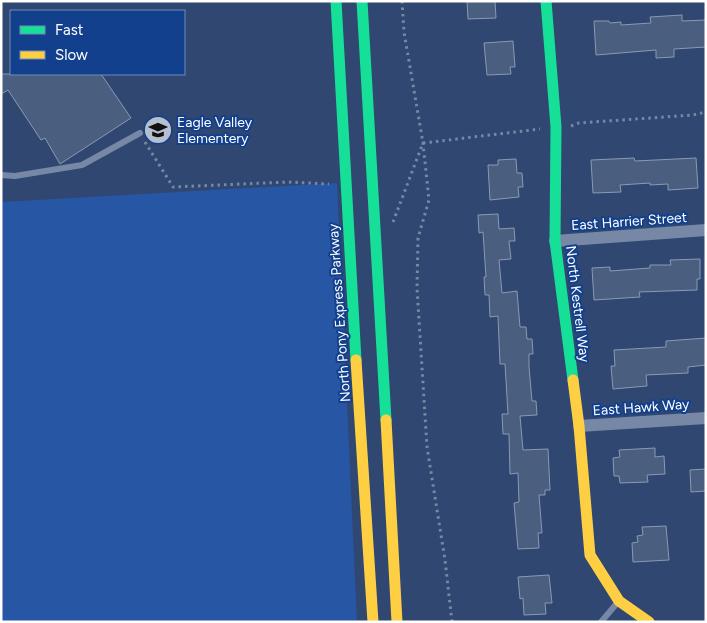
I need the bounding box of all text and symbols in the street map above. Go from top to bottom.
legend [10,10,185,75]
text: Fast [55,21,84,39]
text: Slow [55,46,88,64]
place label: Eagle Valley Elementery [177,114,253,147]
school or university icon: Eagle Valley Elementery [143,115,173,145]
street label: East Harrier Street [571,209,688,234]
street label: North Pony Express Parkway [325,223,354,403]
street label: North Kestrell Way [562,245,593,364]
street label: East Hawk Way [592,396,691,419]

